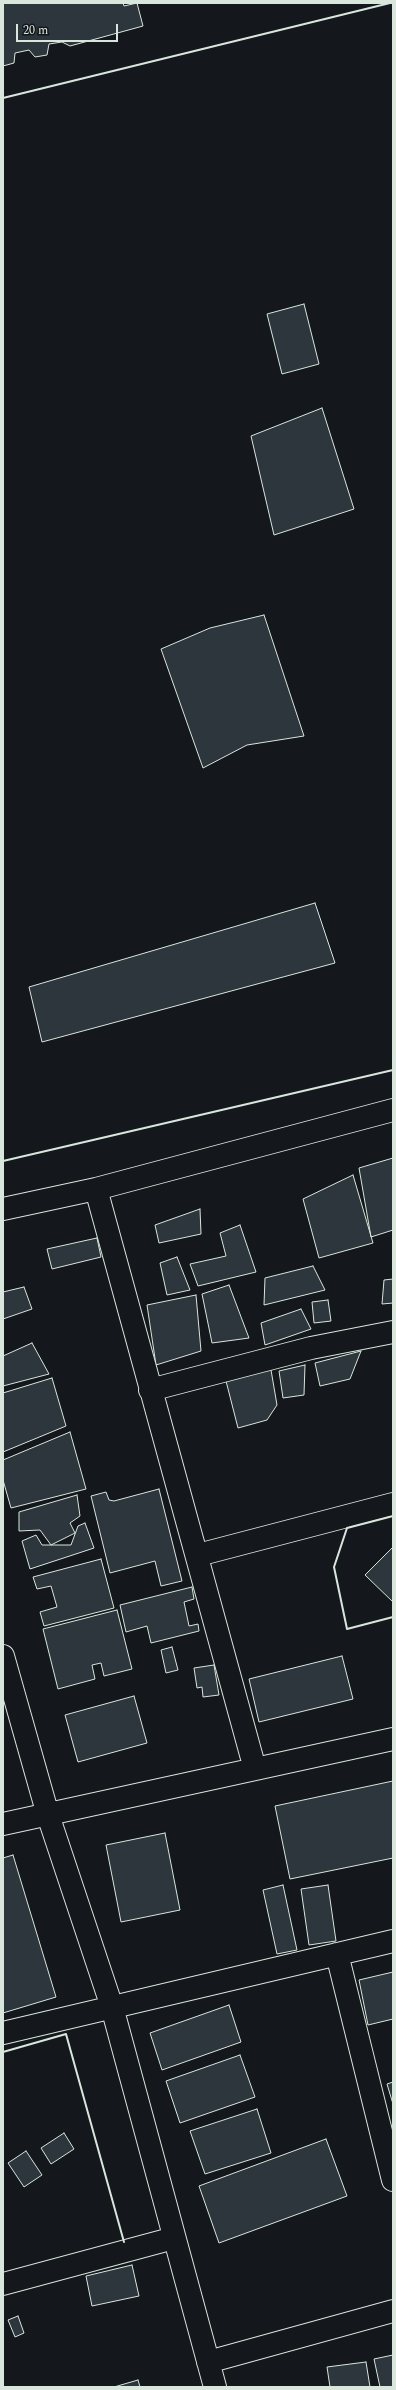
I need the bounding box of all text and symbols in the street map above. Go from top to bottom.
scale bar [18,16,120,42]
text: 20 m [23,21,48,40]

